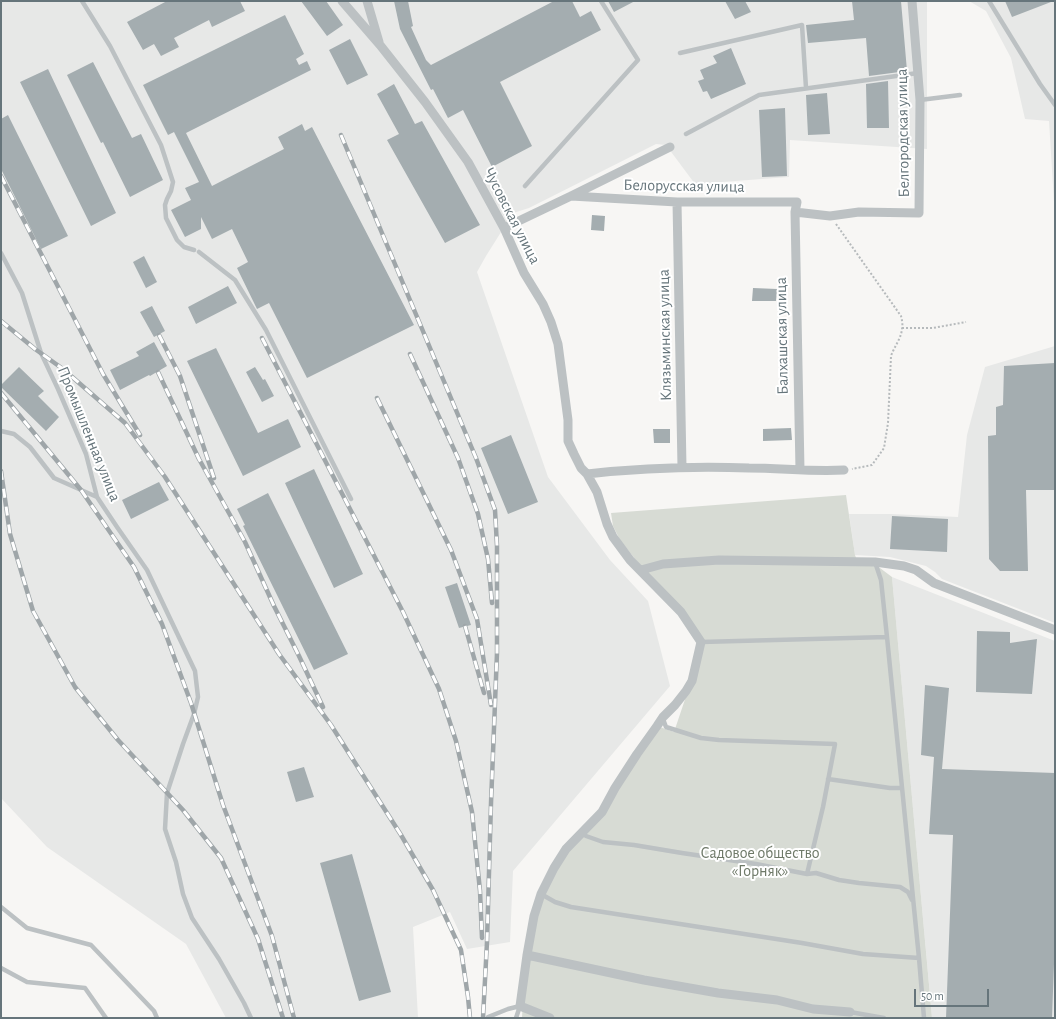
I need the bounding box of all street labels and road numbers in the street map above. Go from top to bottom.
street label: Белгородская улица [892,68,914,198]
street label: Чусовская улица [479,165,545,267]
street label: Белорусская улица [623,175,745,197]
street label: Клязьминская улица [654,269,676,401]
street label: Балхашская улица [771,277,793,395]
street label: Промышленная улица [53,364,125,504]

